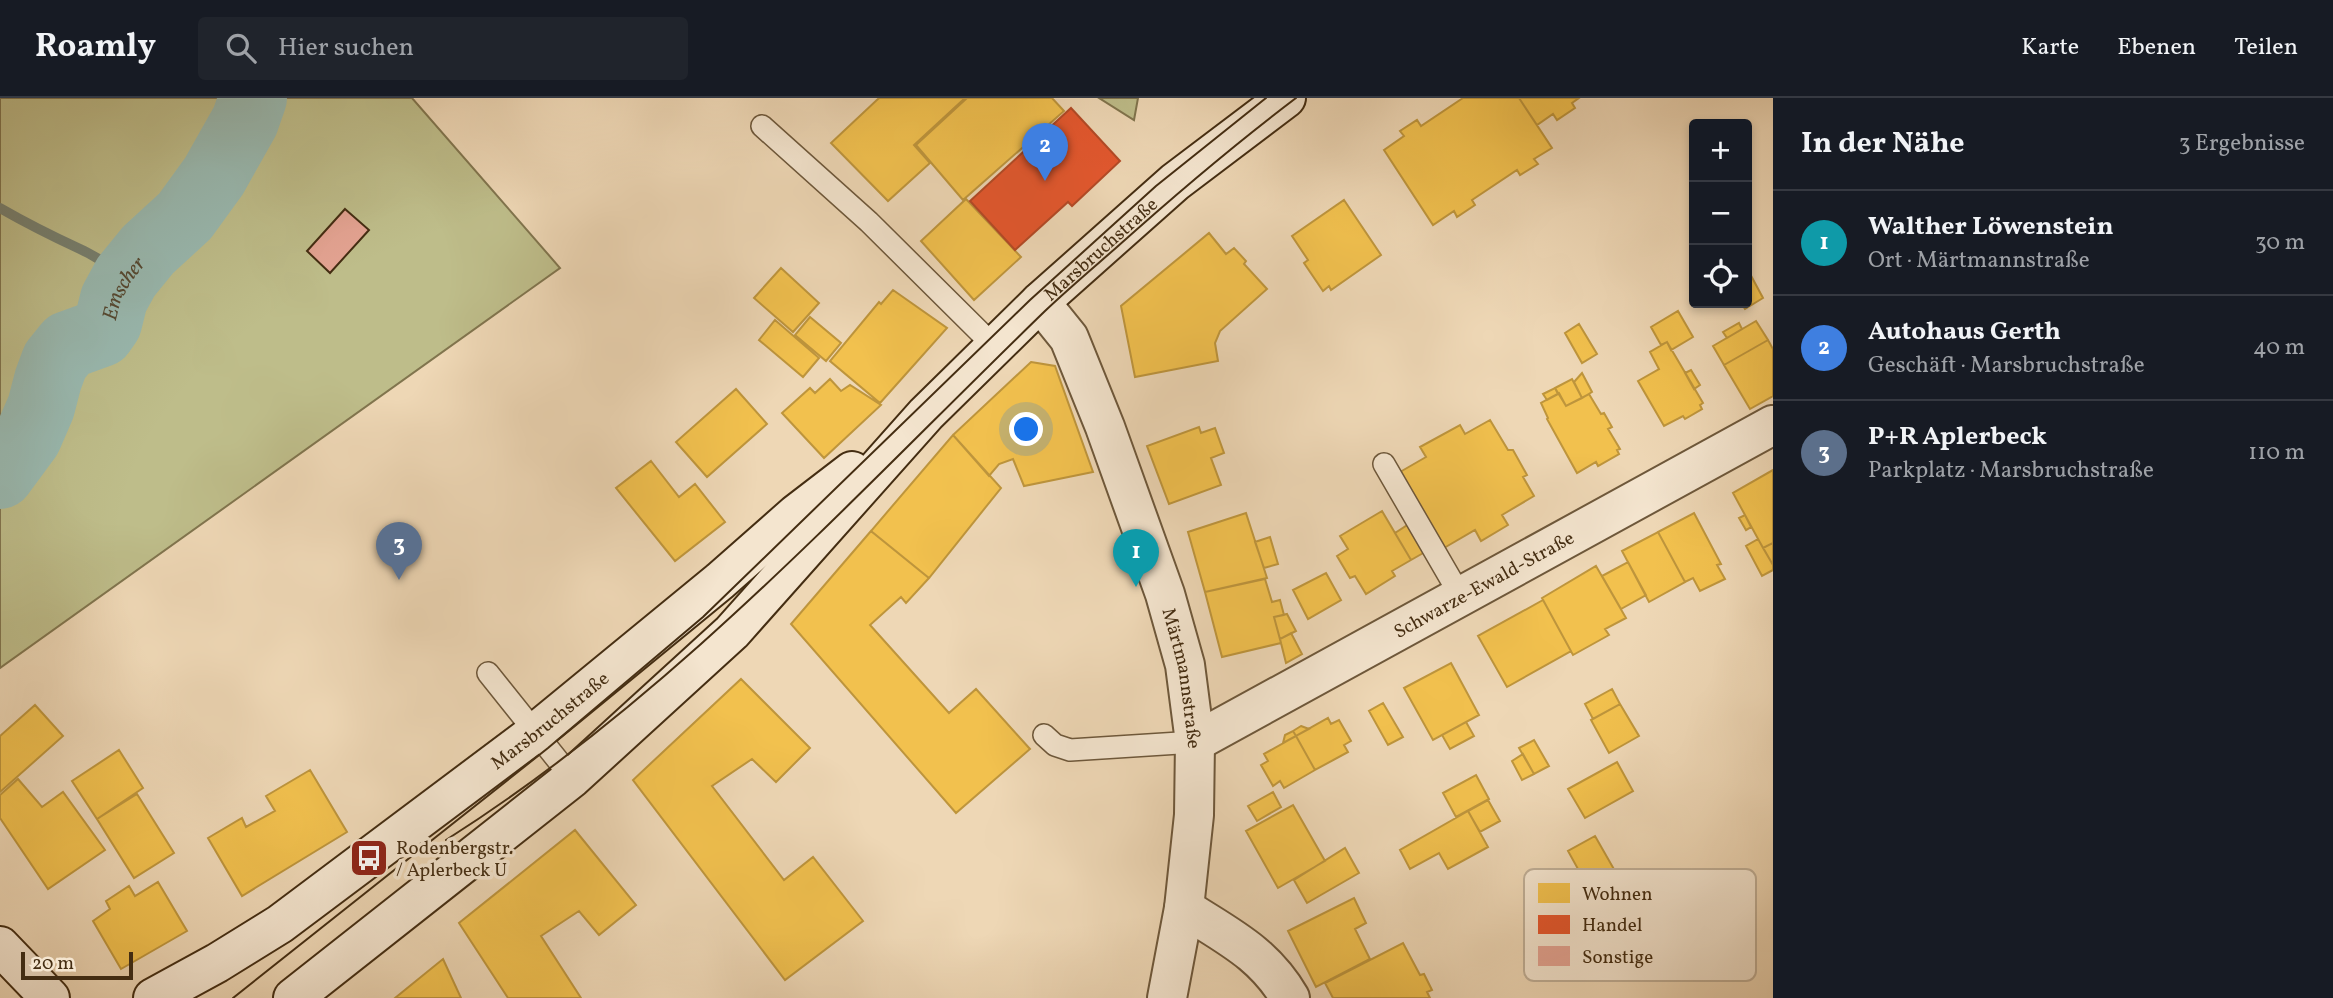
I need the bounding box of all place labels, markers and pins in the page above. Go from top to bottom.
pin: 2 [1022,123,1068,181]
pin: 3 [376,522,422,580]
pin: 1 [1113,529,1159,587]
place label: Rodenbergstr. / Aplerbeck U [396,836,513,884]
bus stop icon: Rodenbergstr. / Aplerbeck U [348,837,390,879]

